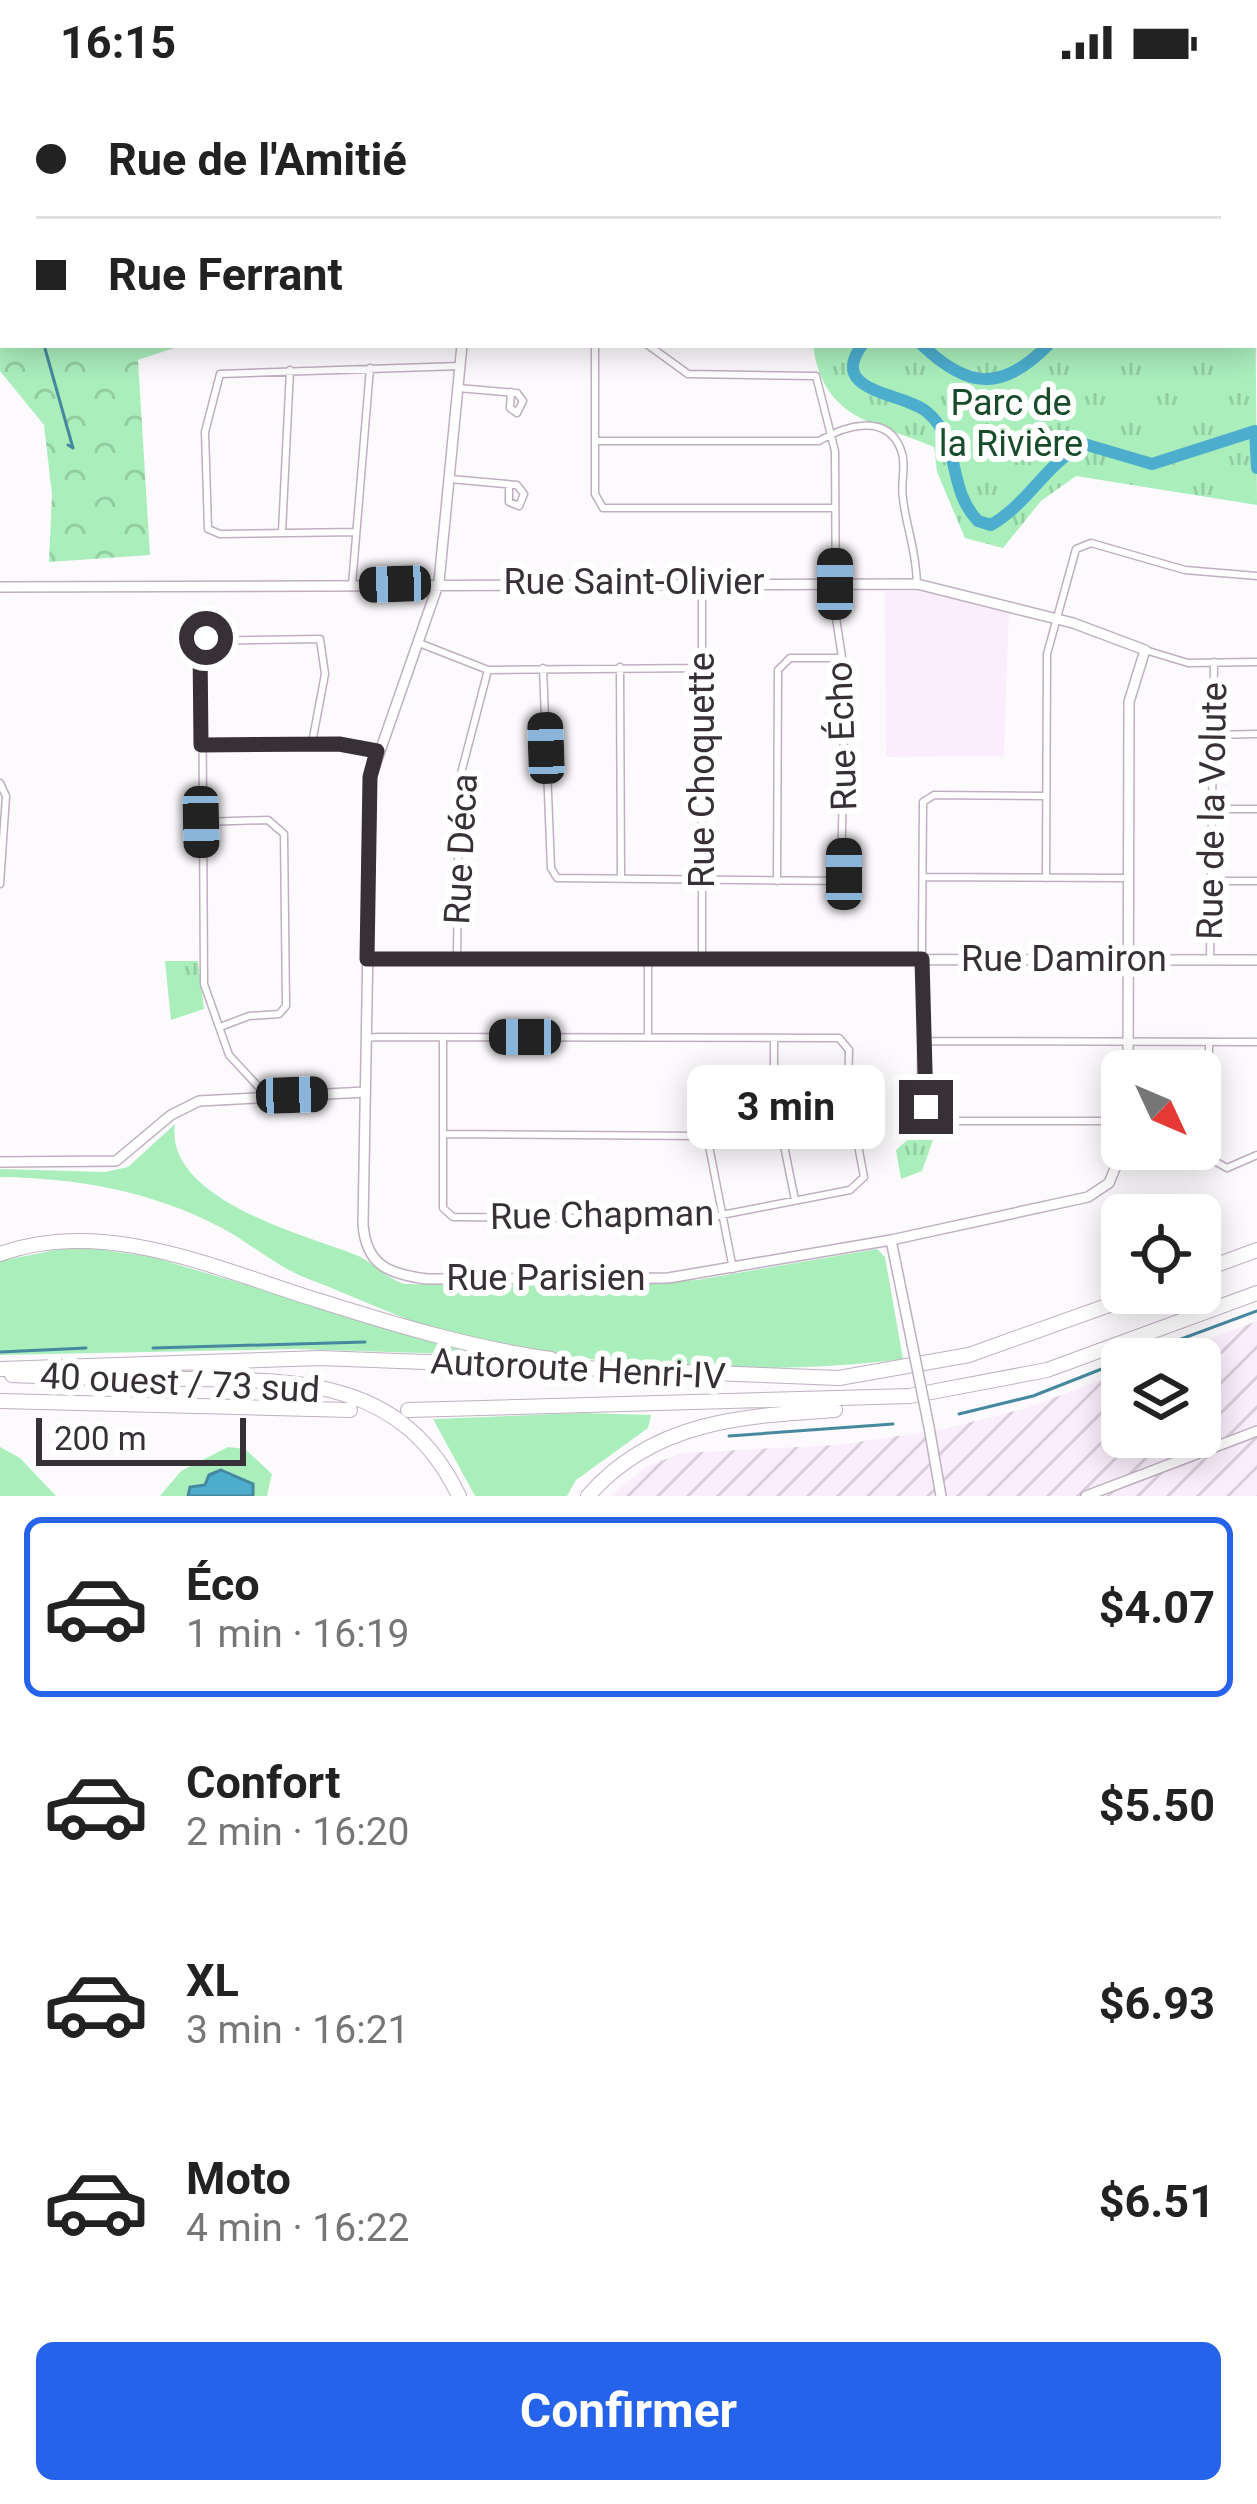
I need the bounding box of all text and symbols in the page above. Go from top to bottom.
text: 16:15 [60,16,176,69]
text: Rue de l'Amitié [108,133,407,186]
text: Rue Ferrant [108,248,343,301]
park label: Parc de la Rivière [939,382,1083,465]
car [817,548,853,620]
street label: Rue Saint-Olivier [503,561,765,603]
car [358,565,432,603]
route start [179,611,233,665]
street label: Rue Choquette [681,652,723,888]
street label: Rue Écho [817,661,866,811]
street label: Rue de la Volute [1189,682,1235,940]
car [527,711,565,785]
street label: Rue Déca [436,772,486,926]
car [182,786,220,858]
car [826,838,862,910]
street label: Rue Damiron [961,938,1167,980]
car [489,1019,561,1055]
north arrow [1101,1050,1221,1170]
map controls [1101,1050,1221,1458]
callout: 3 min [686,1065,884,1149]
car [255,1076,329,1114]
route end [899,1080,953,1134]
text: 3 min [737,1084,835,1130]
street label: Rue Chapman [490,1192,714,1238]
button: locate [1101,1194,1221,1314]
street label: Rue Parisien [446,1257,646,1299]
button: layers [1101,1338,1221,1458]
street label: Autoroute Henri-IV [429,1340,727,1398]
street label: 40 ouest / 73 sud [39,1355,321,1411]
scale bar [36,1412,246,1465]
text: 200 m [54,1419,147,1458]
icon: car [42,1553,150,1661]
text: Éco [186,1558,260,1611]
text: $4.07 [1099,1581,1215,1634]
text: 1 min · 16:19 [186,1611,409,1657]
icon: car [42,1751,150,1859]
text: Confort [186,1756,340,1809]
text: $5.50 [1099,1779,1215,1832]
text: 2 min · 16:20 [186,1809,409,1855]
icon: car [42,1949,150,2057]
text: XL [186,1954,239,2007]
text: $6.93 [1099,1977,1215,2030]
text: 3 min · 16:21 [186,2007,409,2053]
icon: car [42,2147,150,2255]
text: Moto [186,2152,291,2205]
text: $6.51 [1099,2175,1215,2228]
text: 4 min · 16:22 [186,2205,409,2251]
button: Confirmer [36,2342,1221,2480]

